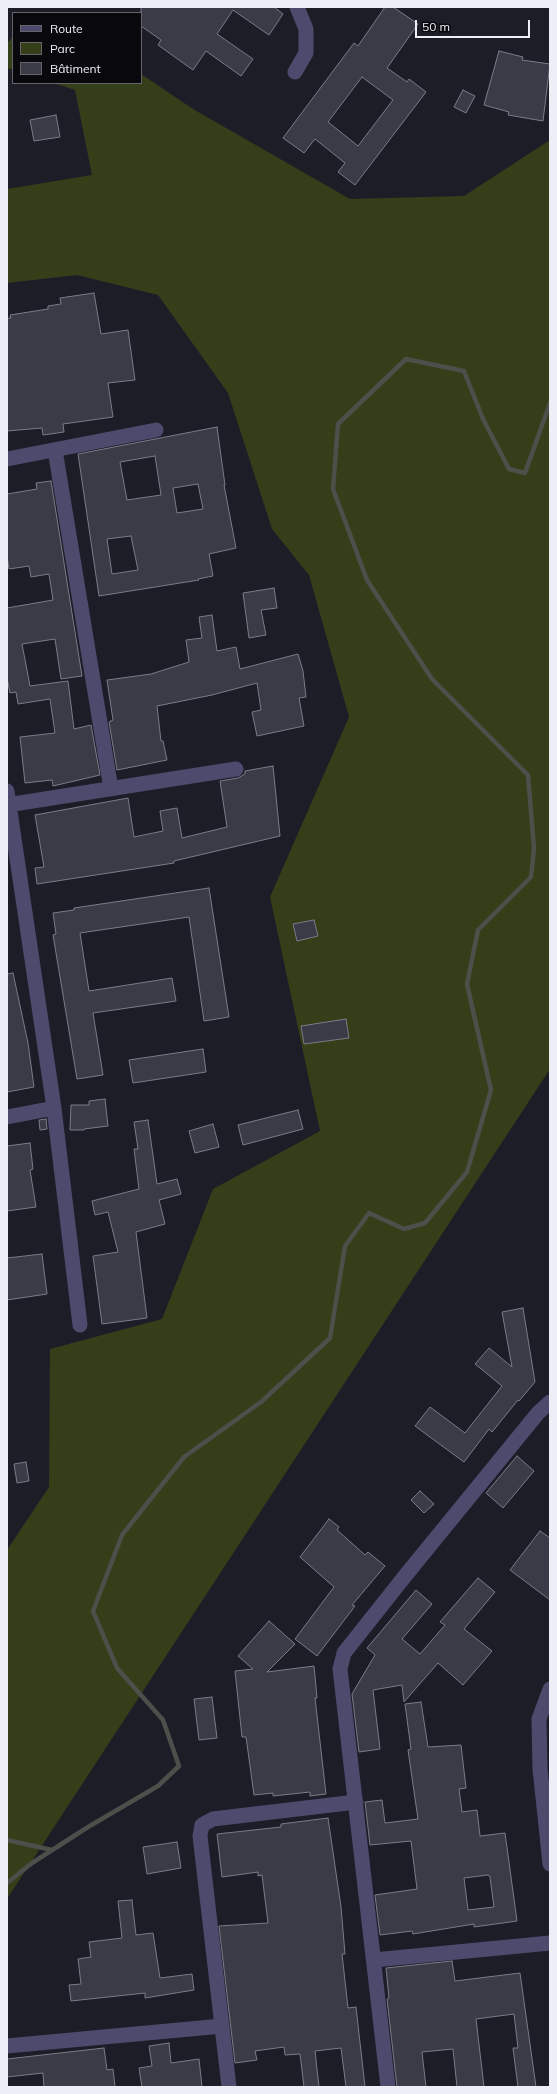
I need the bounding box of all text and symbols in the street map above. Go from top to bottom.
legend [12,12,142,84]
scale bar [417,12,532,38]
text: 50 m [422,19,450,34]
text: Route [50,21,83,36]
text: Parc [50,41,75,56]
text: Bâtiment [50,61,101,76]

